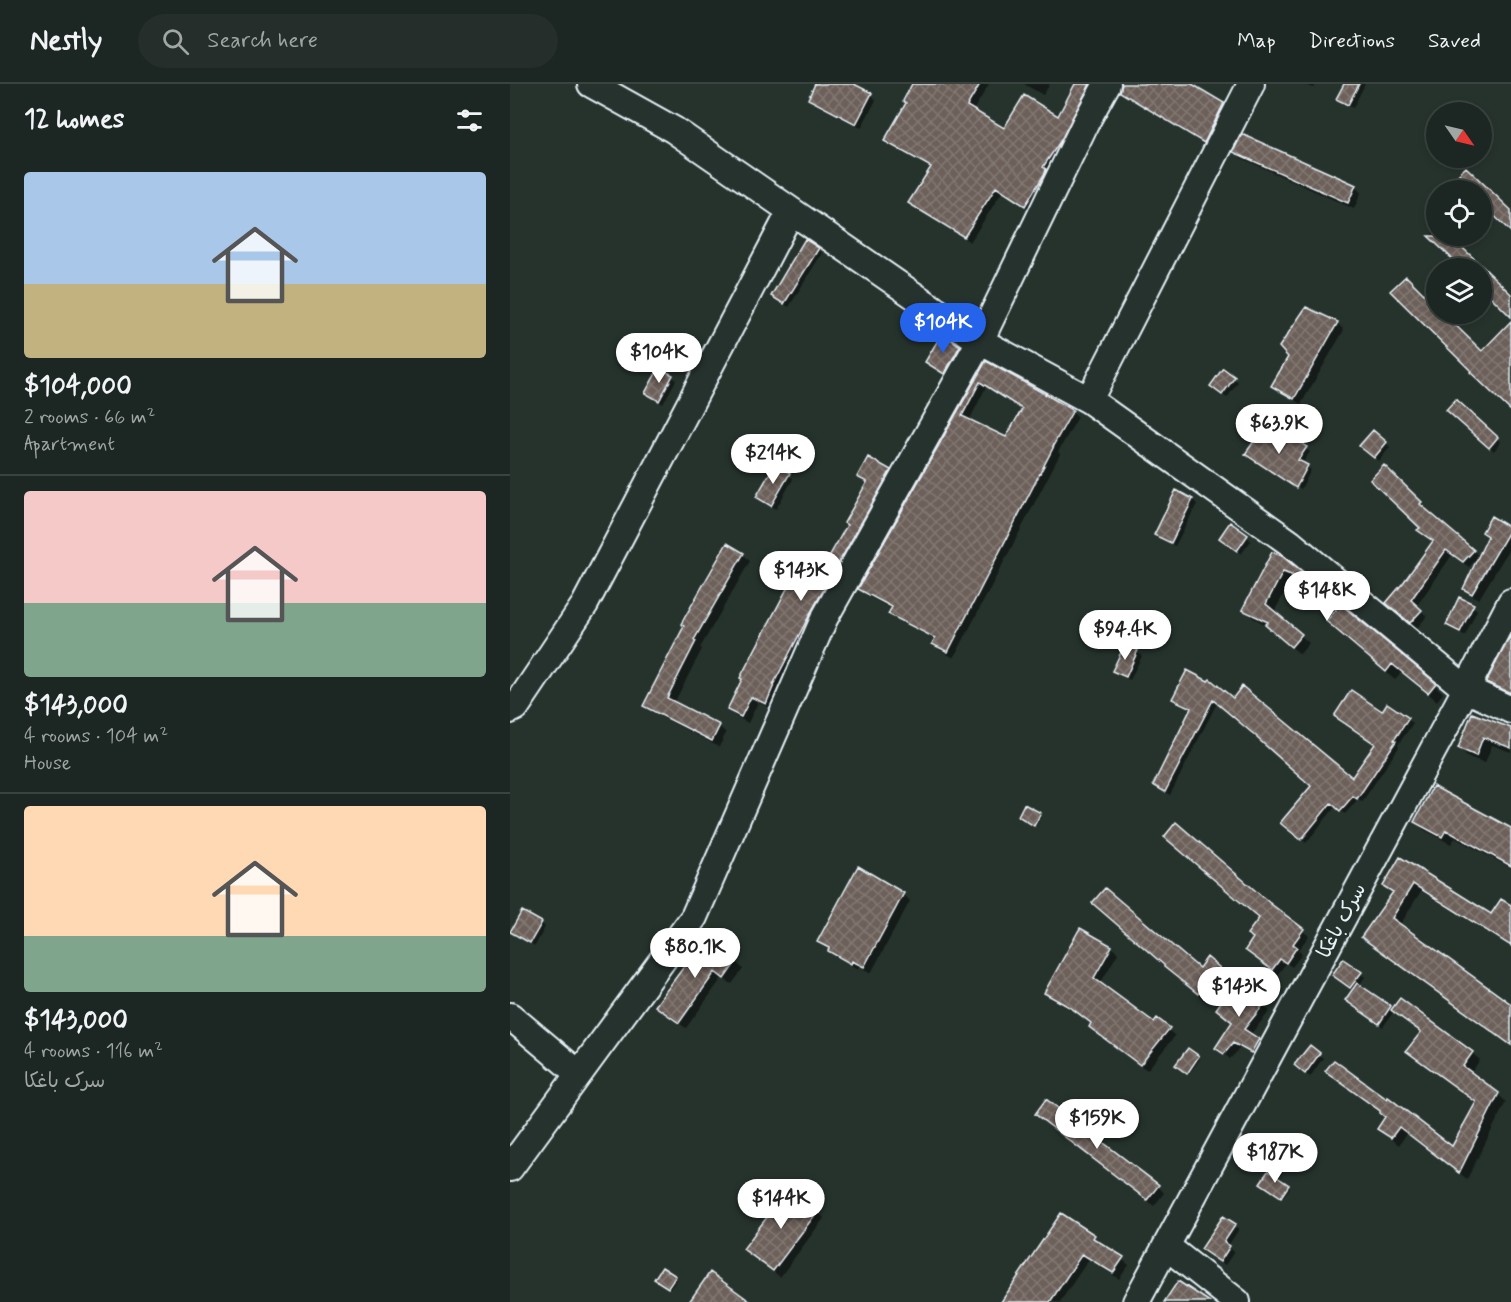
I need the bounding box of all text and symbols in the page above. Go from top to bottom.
search box [138,14,558,68]
text: Nestly [30,23,102,60]
icon: search [159,25,192,58]
text: Search here [207,27,318,55]
text: Map [1237,27,1276,55]
text: Directions [1309,27,1395,55]
text: Saved [1428,27,1481,55]
north arrow [1426,102,1492,168]
map controls [1426,102,1492,324]
text: 12 homes [24,103,124,137]
icon: filters [453,104,486,137]
button: locate [1426,180,1492,246]
icon: home [201,211,309,319]
button: layers [1426,258,1492,324]
pin: $104K [901,303,985,354]
text: $104K [914,309,972,336]
pin: $104K [617,333,701,384]
text: $104K [630,339,688,366]
text: $104,000 [24,370,132,404]
text: 2 rooms · 66 m² [24,404,155,431]
pin: $63.9K [1230,404,1328,455]
text: $63.9K [1250,410,1308,437]
text: Apartment [24,431,115,458]
pin: $214K [731,434,815,485]
text: $214K [745,440,801,467]
icon: home [201,530,309,638]
pin: $143K [759,551,843,602]
text: $143K [773,557,829,584]
pin: $148K [1285,571,1369,622]
text: $148K [1298,577,1356,604]
pin: $94.4K [1076,610,1174,661]
text: $94.4K [1093,616,1157,643]
text: $143,000 [24,689,128,723]
text: 4 rooms · 104 m² [24,723,168,750]
text: House [24,750,71,777]
icon: home [201,845,309,953]
street label: سرک باغکا [1311,879,1373,963]
pin: $80.1K [646,928,744,979]
text: $80.1K [664,934,726,961]
pin: $143K [1197,967,1281,1018]
text: $143K [1211,973,1267,1000]
text: $143,000 [24,1004,128,1038]
text: 4 rooms · 116 m² [24,1038,163,1065]
text: سرک باغکا [24,1068,105,1095]
pin: $159K [1055,1099,1139,1150]
text: $159K [1069,1105,1125,1132]
pin: $187K [1233,1133,1317,1184]
text: $187K [1247,1139,1303,1166]
pin: $144K [739,1179,823,1230]
text: $144K [752,1185,810,1212]

